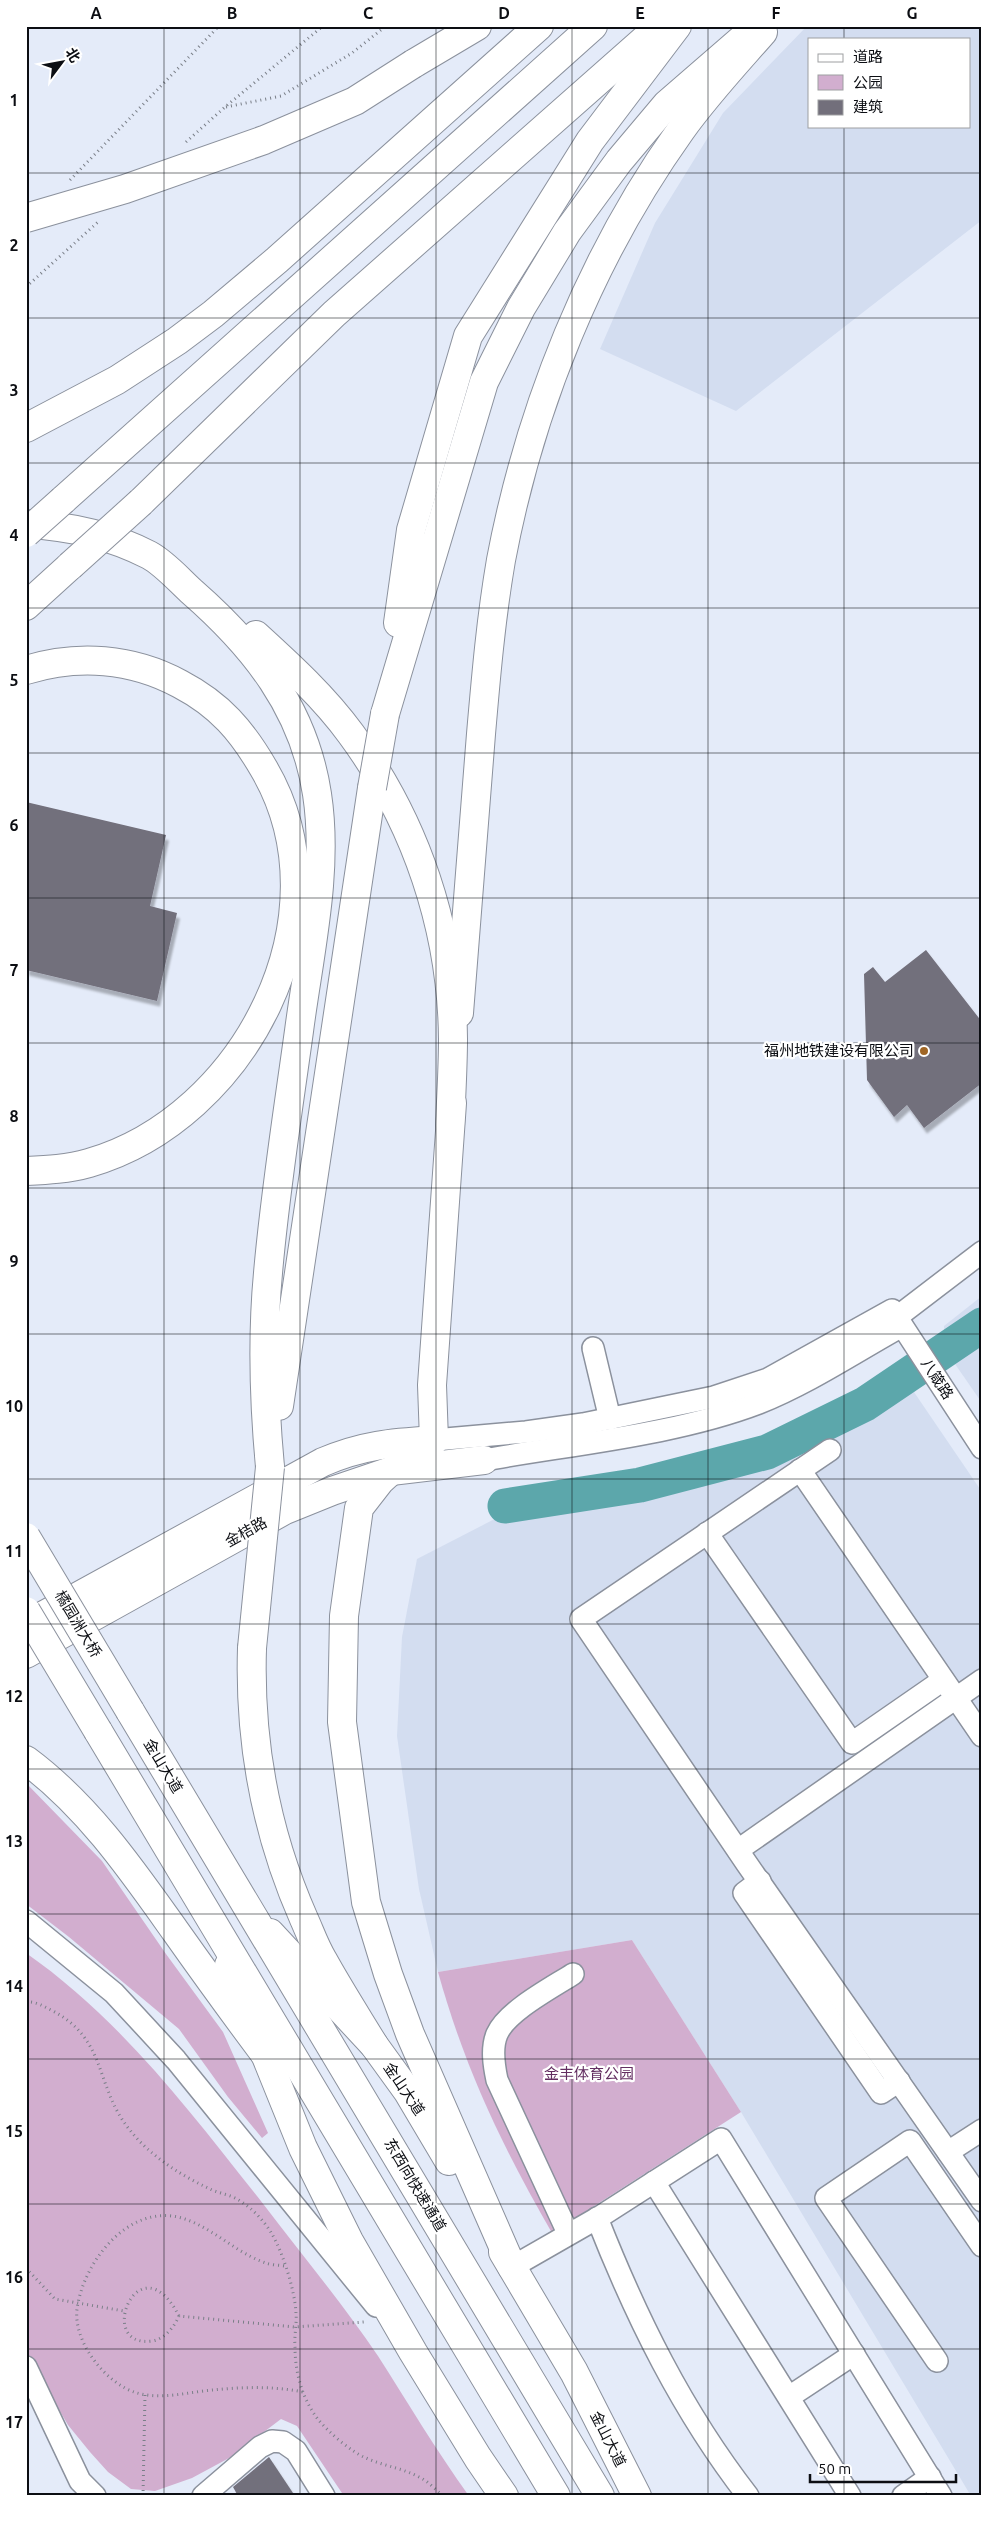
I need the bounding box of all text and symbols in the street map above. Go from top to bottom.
text: A [90,4,102,22]
text: B [227,4,237,22]
text: C [363,4,373,22]
text: D [498,4,510,22]
text: E [635,4,645,22]
text: F [772,4,781,22]
text: G [906,4,918,22]
north arrow [38,38,88,88]
legend [808,38,970,128]
text: 北 [63,45,84,65]
text: 道路 [853,48,883,65]
text: 公园 [853,74,883,91]
text: 1 [9,91,19,109]
text: 建筑 [853,98,883,115]
text: 2 [9,236,19,254]
text: 3 [9,381,19,399]
text: 4 [9,526,19,544]
text: 5 [9,671,19,689]
text: 6 [9,816,19,834]
text: 7 [9,961,19,979]
place label: 福州地铁建设有限公司 [764,1042,914,1059]
marker: 福州地铁建设有限公司 [918,1045,930,1057]
text: 8 [9,1107,19,1125]
text: 9 [9,1252,19,1270]
street label: 八箴路 [918,1355,957,1402]
text: 10 [5,1397,23,1415]
street label: 金桔路 [222,1513,270,1550]
text: 11 [5,1542,23,1560]
street label: 橘园洲大桥 [52,1587,105,1660]
text: 12 [5,1687,23,1705]
street label: 金山大道 [141,1736,186,1796]
text: 13 [5,1832,23,1850]
text: 14 [5,1977,23,1995]
street label: 金山大道 [381,2059,428,2118]
park label: 金丰体育公园 [544,2065,634,2082]
text: 15 [5,2122,23,2140]
street label: 东西向快速通道 [381,2135,450,2234]
text: 16 [5,2268,23,2286]
street label: 金山大道 [587,2408,630,2469]
text: 17 [5,2413,23,2431]
scale bar [810,2452,957,2484]
text: 50 m [818,2460,851,2477]

